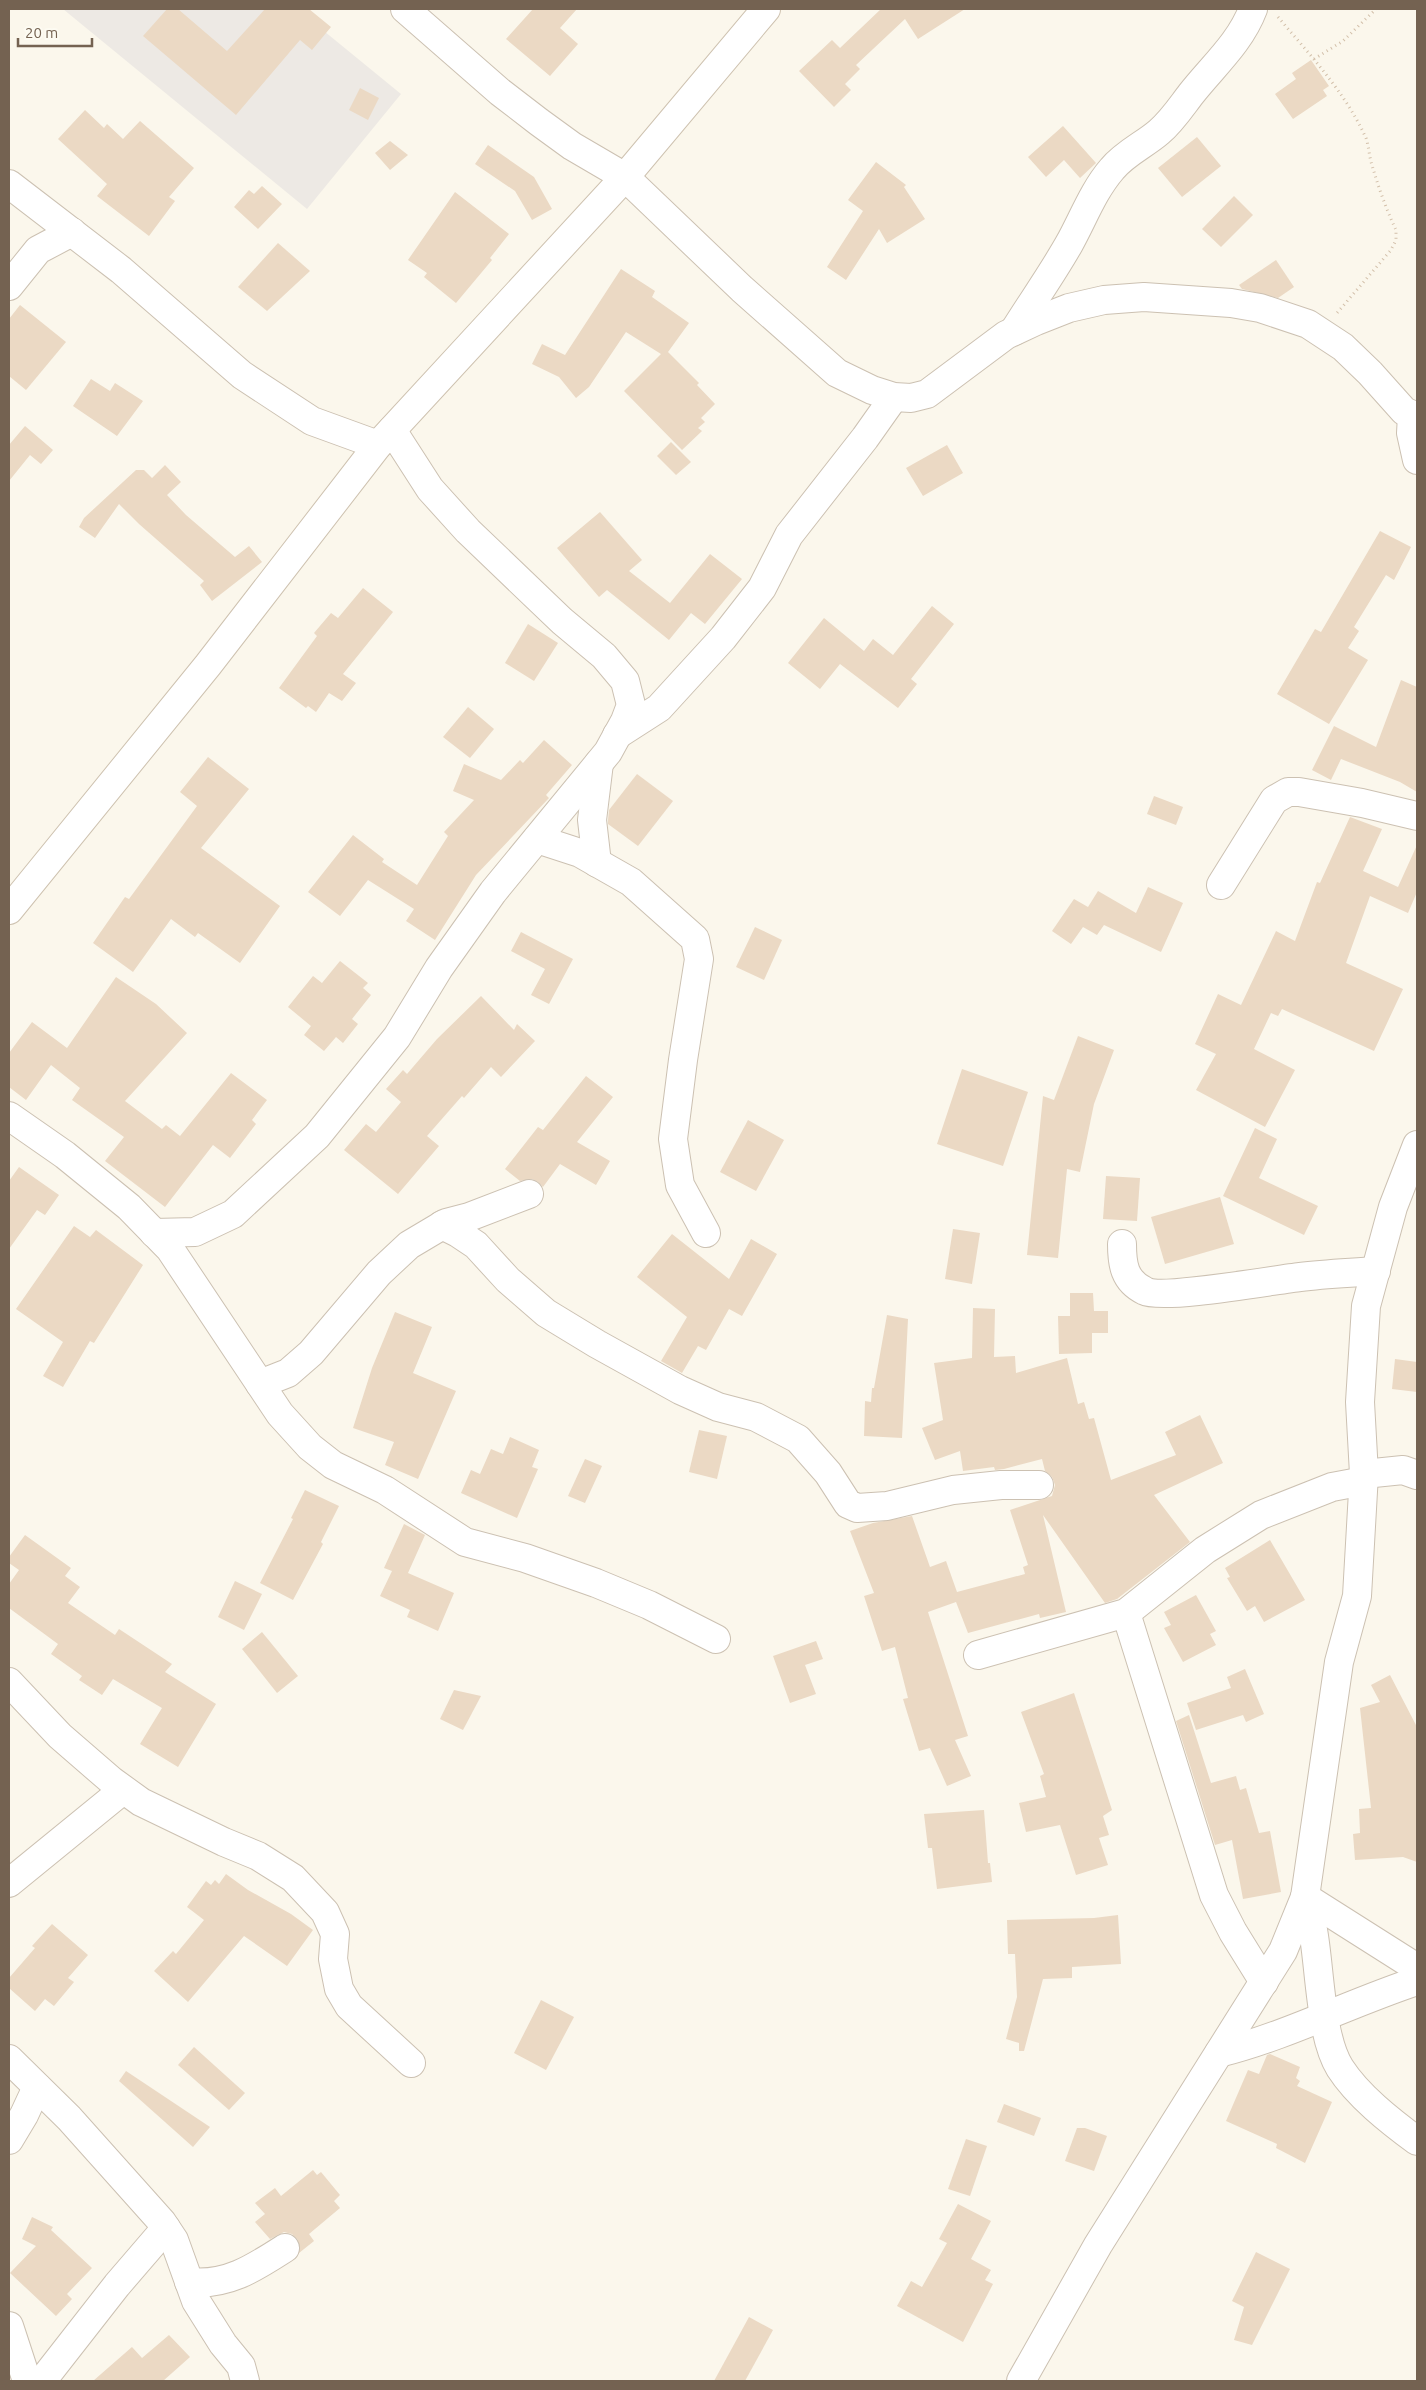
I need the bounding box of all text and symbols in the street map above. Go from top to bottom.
scale bar [18,15,91,47]
text: 20 m [25,24,58,41]

